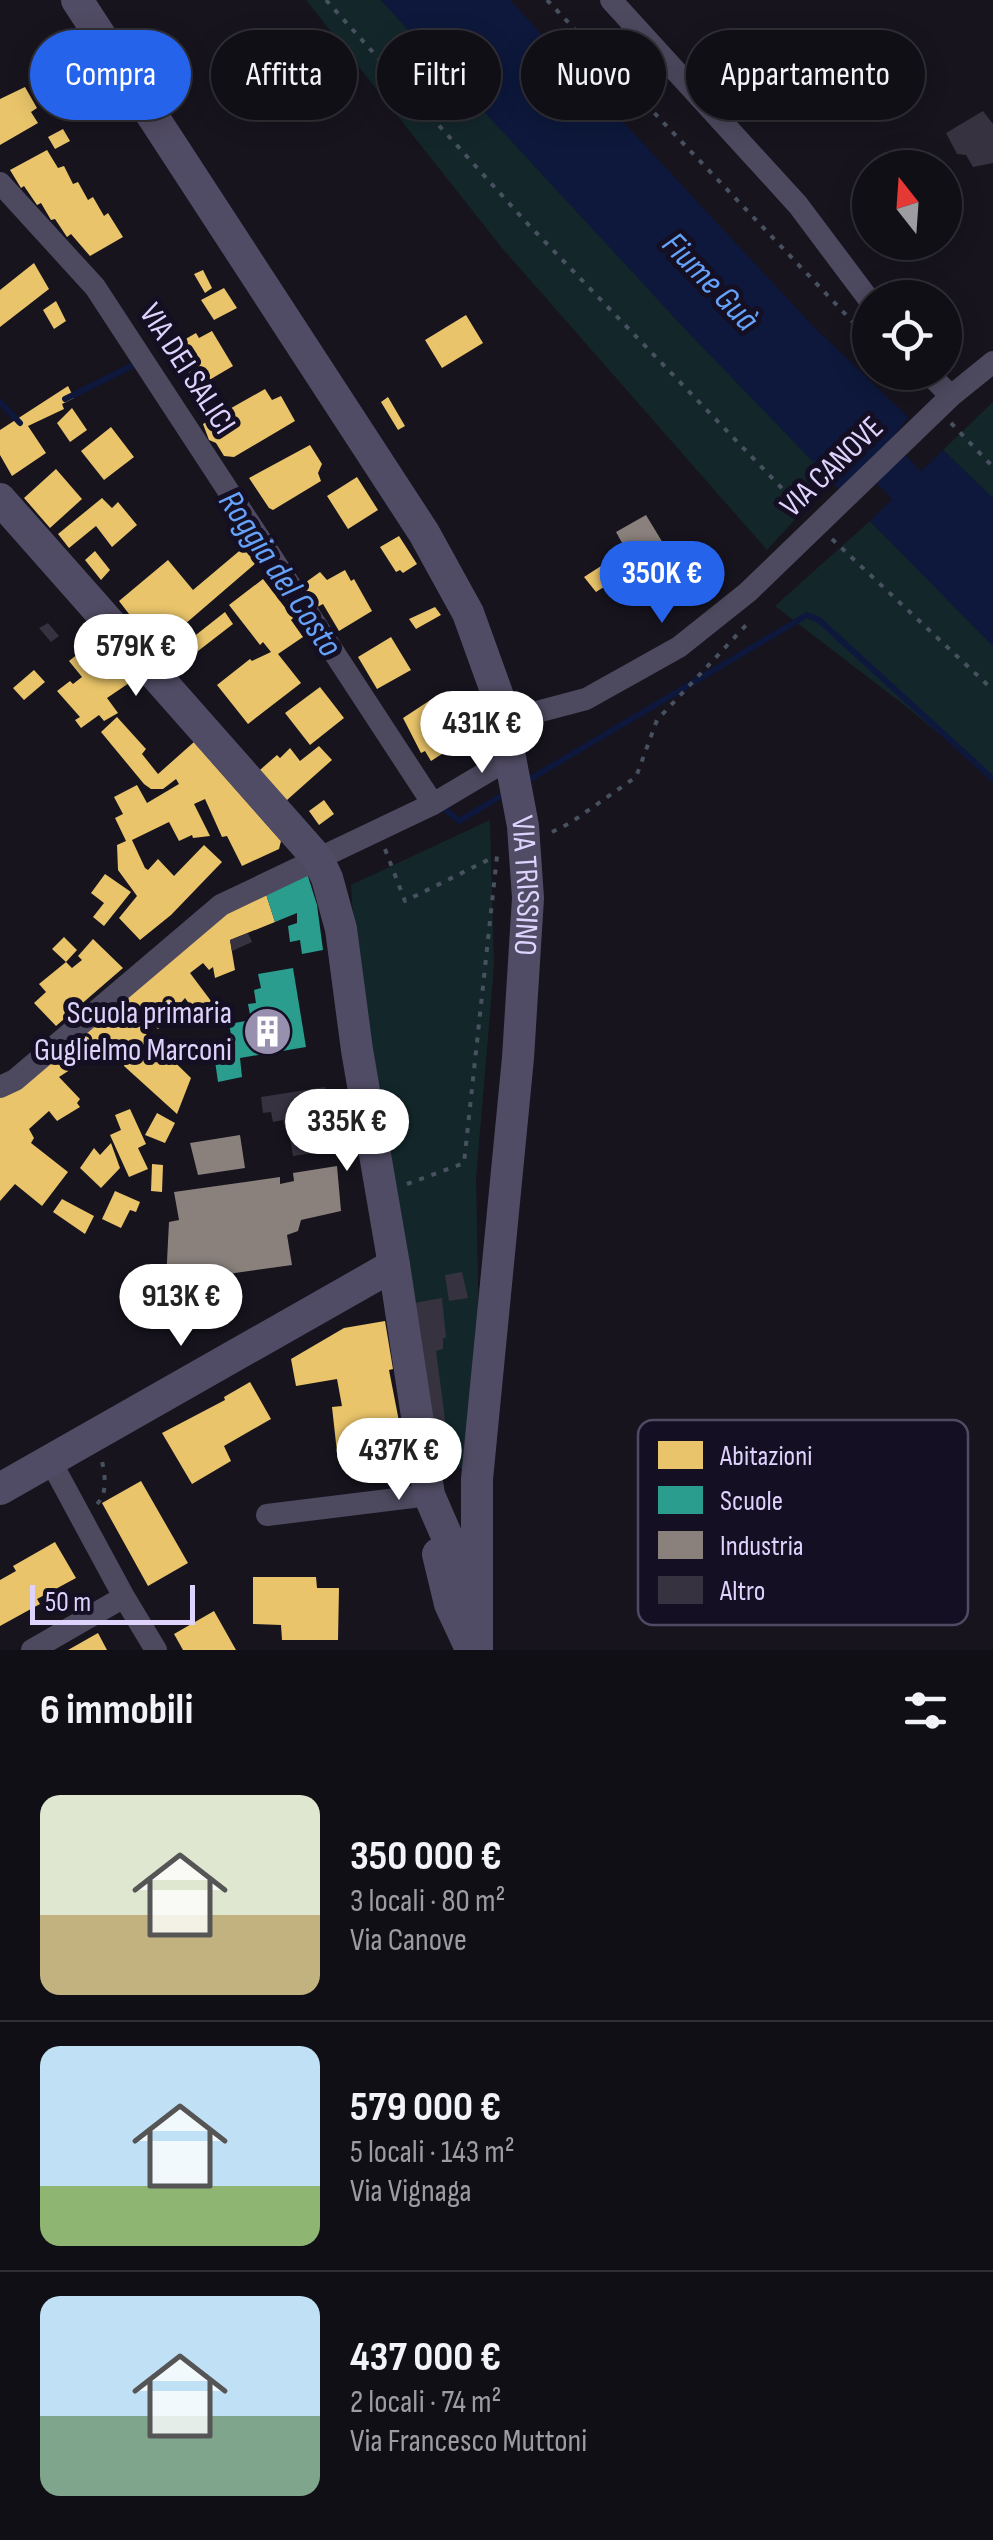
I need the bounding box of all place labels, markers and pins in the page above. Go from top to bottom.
pin: 350K € [581,541,743,626]
pin: 579K € [55,614,217,699]
pin: 431K € [401,691,563,776]
place label: Scuola primaria Guglielmo Marconi [34,994,232,1070]
building icon: Scuola primaria Guglielmo Marconi [241,1005,293,1057]
pin: 335K € [266,1089,428,1174]
pin: 913K € [100,1264,262,1349]
pin: 437K € [318,1418,480,1503]

